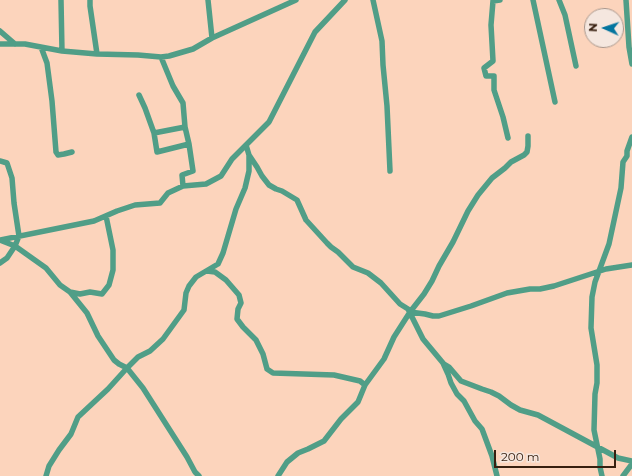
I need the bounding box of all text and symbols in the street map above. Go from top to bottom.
north arrow [584,8,624,48]
text: N [586,23,600,32]
scale bar [496,442,618,468]
text: 200 m [501,449,540,464]

